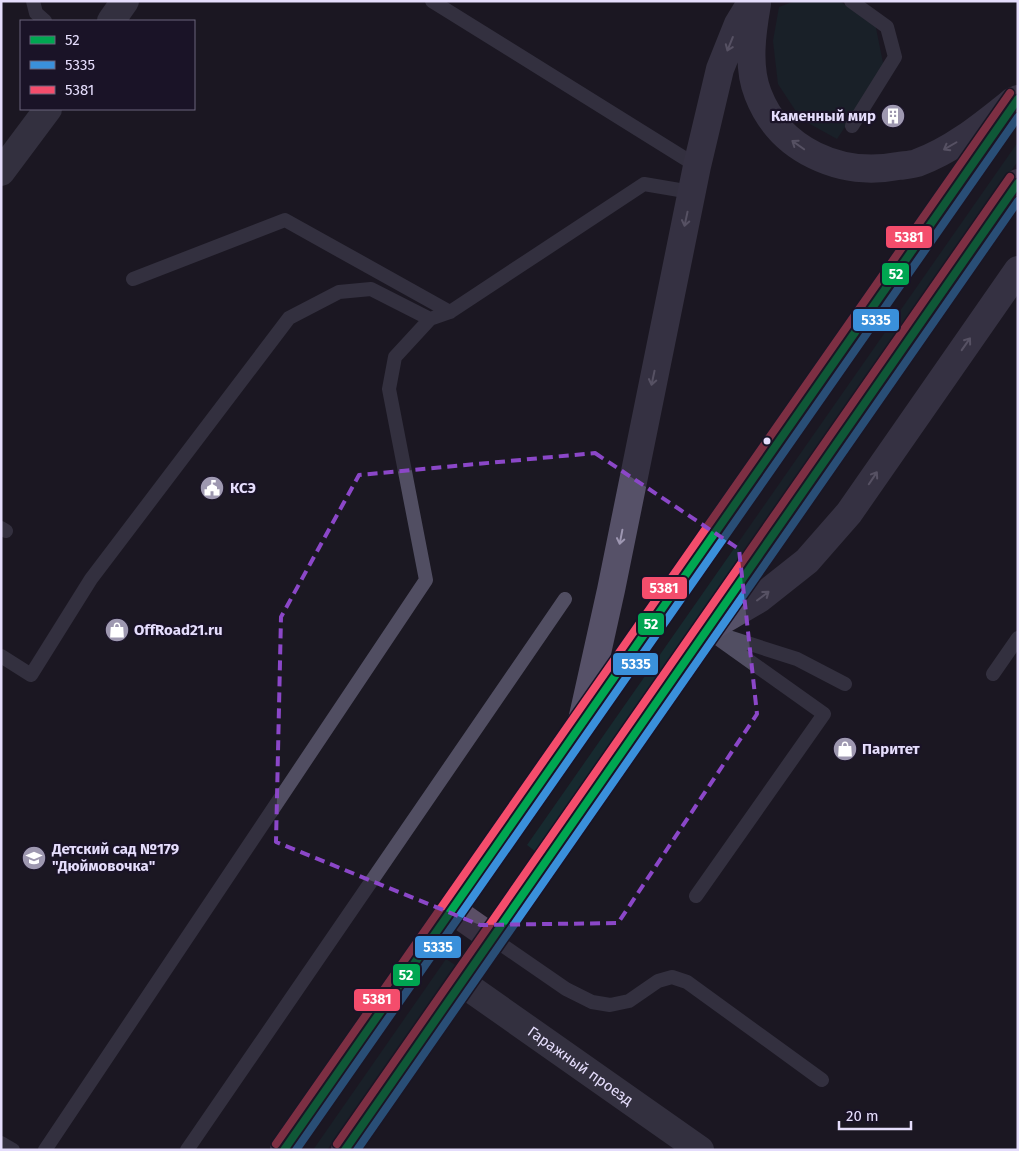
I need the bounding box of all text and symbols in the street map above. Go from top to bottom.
legend [20,20,195,110]
text: 52 [65,31,80,49]
one-way arrow [725,36,734,51]
text: 5335 [65,56,95,74]
text: 5381 [65,81,94,99]
building icon: Каменный мир [880,103,906,129]
place label: Каменный мир [771,107,876,125]
one-way arrow [791,140,805,150]
one-way arrow [944,142,958,152]
one-way arrow [681,210,690,226]
line badge: 5381 [885,225,933,249]
text: 5381 [895,229,923,246]
line badge: 52 [881,262,910,286]
text: 52 [889,266,903,283]
line badge: 5335 [852,308,900,332]
text: 5335 [861,312,891,329]
one-way arrow [961,338,971,352]
one-way arrow [648,369,657,385]
unlabelled marker [762,436,772,446]
one-way arrow [868,471,878,485]
public building icon: КСЭ [199,475,225,501]
place label: КСЭ [230,479,256,497]
one-way arrow [616,529,625,545]
line badge: 5381 [641,576,688,600]
text: 5381 [650,580,678,597]
one-way arrow [756,591,770,601]
line badge: 52 [637,612,665,636]
text: 52 [644,616,658,633]
shop icon: OffRoad21.ru [104,617,130,643]
place label: OffRoad21.ru [134,621,223,639]
line badge: 5335 [612,652,659,676]
text: 5335 [621,656,651,673]
shop icon: Паритет [832,736,858,762]
place label: Паритет [862,740,921,758]
place label: Детский сад №179 "Дюймовочка" [51,840,179,875]
school or university icon: Детский сад №179 "Дюймовочка" [21,845,47,871]
line badge: 5335 [414,935,462,959]
text: 5335 [423,939,453,956]
line badge: 52 [392,963,421,987]
text: 52 [399,967,413,984]
line badge: 5381 [353,988,401,1012]
text: 5381 [363,991,391,1008]
street label: Гаражный проезд [524,1023,637,1109]
scale bar [839,1098,912,1130]
text: 20 m [846,1107,879,1125]

